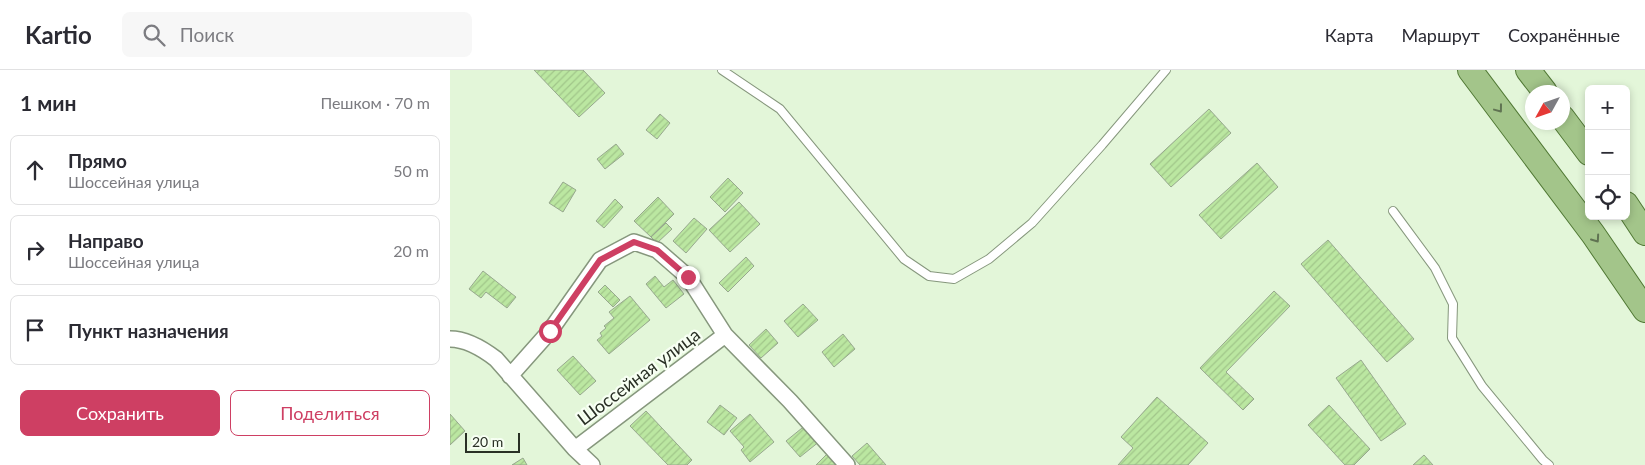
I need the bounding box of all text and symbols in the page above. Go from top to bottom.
search box [122,12,472,57]
text: Kartio [25,20,92,49]
icon: search [140,21,168,49]
text: Поиск [180,23,234,46]
text: Карта [1325,24,1373,46]
text: Маршрут [1401,24,1480,46]
text: Сохранённые [1508,24,1620,46]
north arrow [1525,85,1570,130]
map controls [1585,85,1630,220]
button: + [1585,85,1630,130]
text: 1 мин [20,90,77,115]
text: Пешком · 70 m [320,93,430,112]
one-way arrow [1493,103,1502,113]
button: − [1585,130,1630,175]
text: Прямо [68,149,127,172]
icon: ahead [21,156,49,184]
text: 50 m [393,161,429,180]
text: Шоссейная улица [68,172,199,191]
button: locate [1585,175,1630,220]
text: Направо [68,229,144,252]
one-way arrow [1590,233,1599,243]
icon: right [21,236,49,264]
text: 20 m [393,241,429,260]
text: Шоссейная улица [68,252,199,271]
route end [677,266,700,289]
icon: arrive [21,316,49,344]
text: Пункт назначения [68,319,229,342]
route start [539,320,562,343]
street label: Шоссейная улица [573,323,704,429]
button: Сохранить [20,390,220,436]
button: Поделиться [230,390,430,436]
scale bar [465,430,520,453]
text: 20 m [472,433,503,450]

